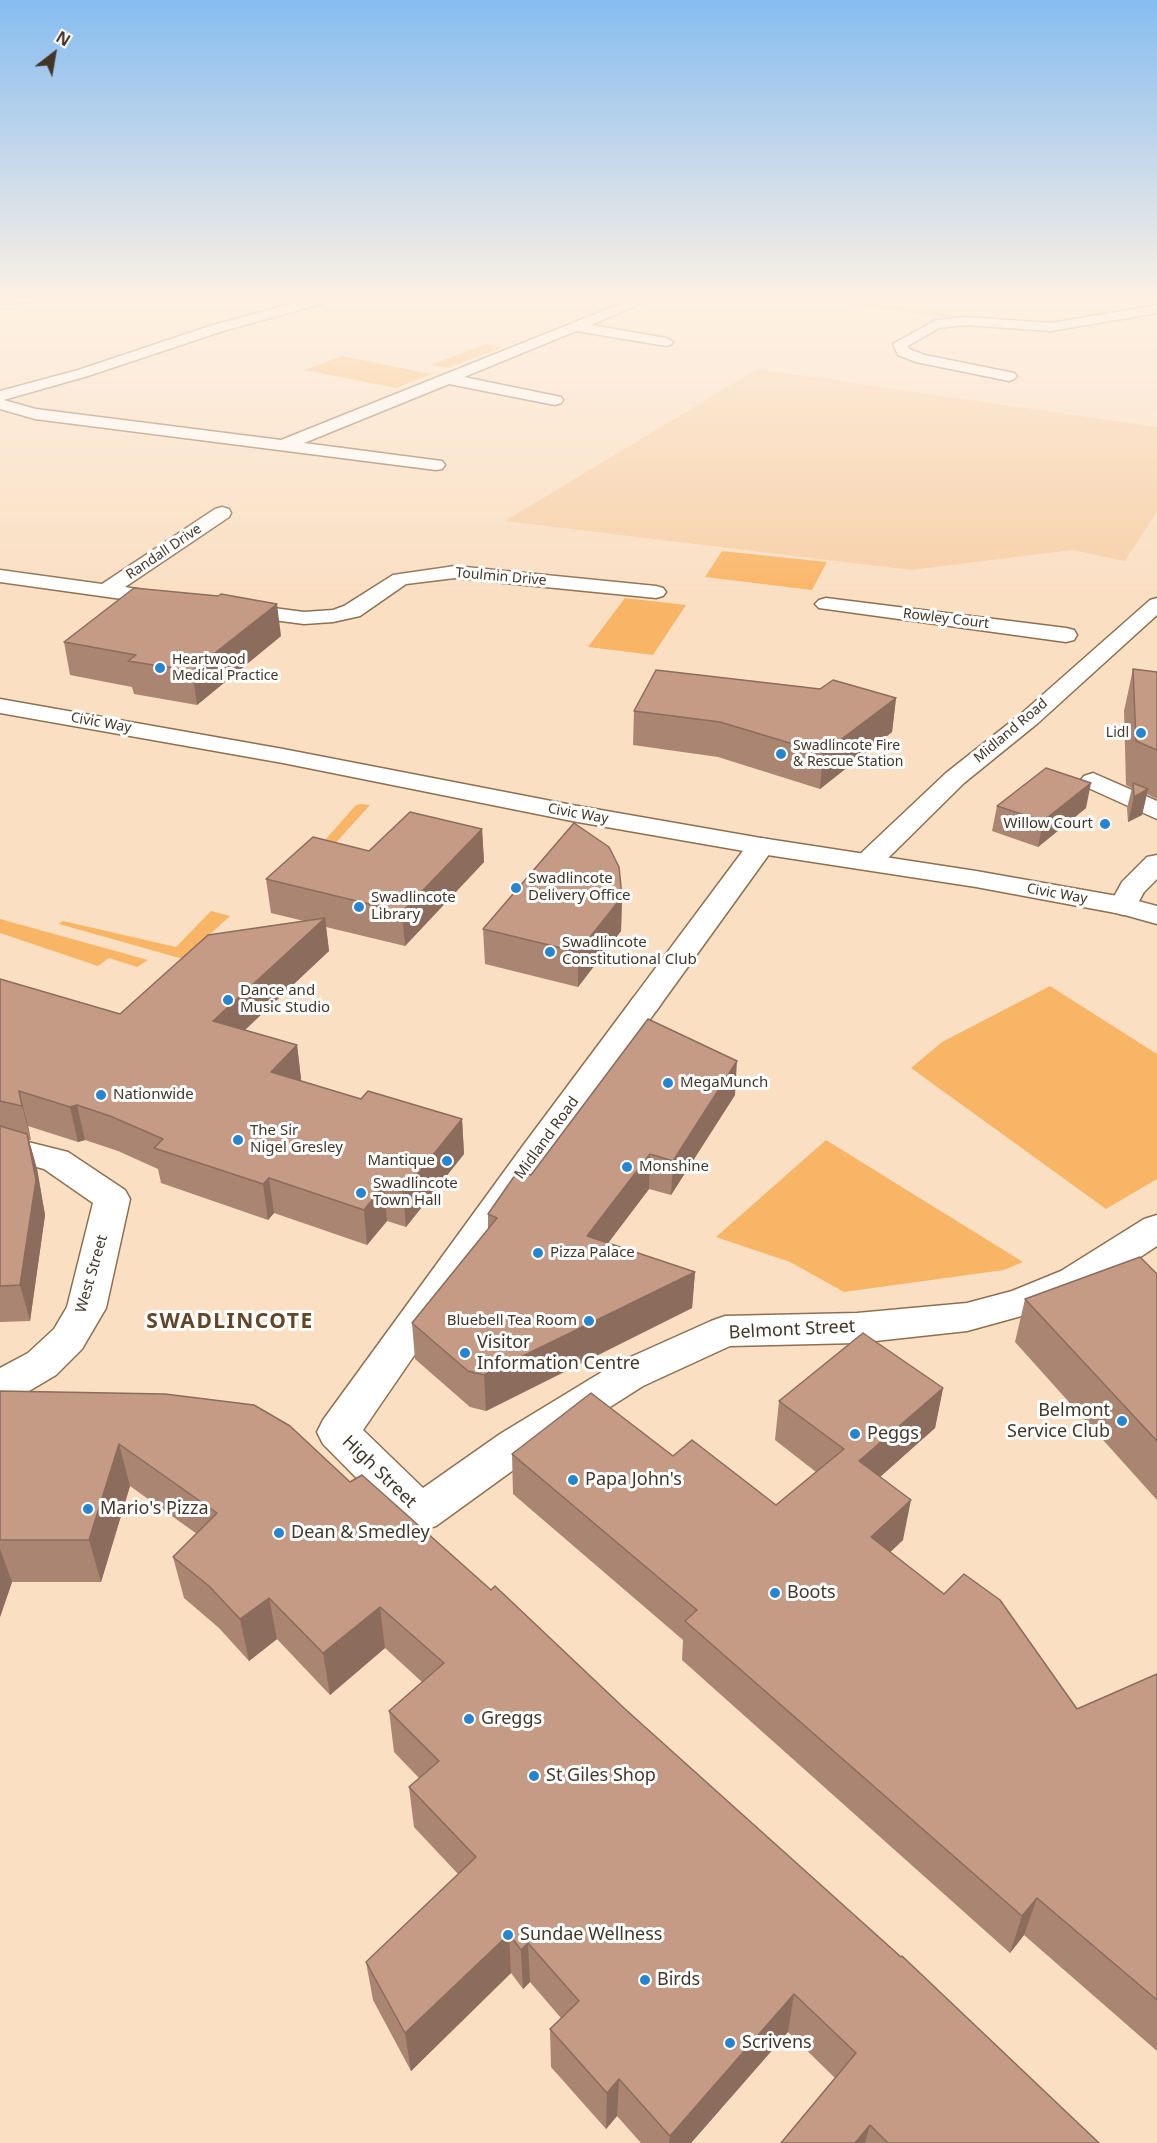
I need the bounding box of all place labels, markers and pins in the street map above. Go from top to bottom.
place label: Heartwood Medical Practice [172,652,278,684]
marker: Heartwood Medical Practice [153,661,167,675]
place label: Lidl [1106,725,1129,741]
marker: Lidl [1134,726,1148,740]
place label: Swadlincote Fire & Rescue Station [793,738,903,770]
marker: Swadlincote Fire & Rescue Station [774,747,788,761]
place label: Willow Court [1004,815,1093,833]
marker: Willow Court [1098,817,1112,831]
place label: Swadlincote Delivery Office [528,870,631,905]
marker: Swadlincote Delivery Office [509,881,523,895]
place label: Swadlincote Library [371,889,456,924]
marker: Swadlincote Library [352,900,366,914]
place label: Swadlincote Constitutional Club [562,934,697,969]
marker: Swadlincote Constitutional Club [543,945,557,959]
place label: Dance and Music Studio [240,982,330,1017]
marker: Dance and Music Studio [221,993,235,1007]
place label: MegaMunch [680,1074,768,1092]
marker: MegaMunch [661,1076,675,1090]
place label: Nationwide [113,1086,194,1104]
marker: Nationwide [94,1088,108,1102]
place label: The Sir Nigel Gresley [250,1122,343,1157]
marker: The Sir Nigel Gresley [231,1133,245,1147]
place label: Mantique [367,1152,435,1170]
marker: Mantique [440,1154,454,1168]
place label: Monshine [639,1158,709,1176]
marker: Monshine [620,1160,634,1174]
place label: Swadlincote Town Hall [373,1175,458,1210]
marker: Swadlincote Town Hall [354,1186,368,1200]
place label: Pizza Palace [550,1244,635,1262]
marker: Pizza Palace [531,1246,545,1260]
place label: Bluebell Tea Room [447,1312,577,1330]
marker: Bluebell Tea Room [582,1314,596,1328]
place label: Visitor Information Centre [477,1332,640,1374]
marker: Visitor Information Centre [458,1346,472,1360]
place label: Belmont Service Club [1007,1400,1110,1442]
marker: Belmont Service Club [1115,1414,1129,1428]
place label: Peggs [867,1423,919,1445]
marker: Peggs [848,1427,862,1441]
place label: Papa John's [585,1469,682,1491]
marker: Papa John's [566,1473,580,1487]
place label: Mario's Pizza [100,1498,209,1520]
marker: Mario's Pizza [81,1502,95,1516]
place label: Dean & Smedley [291,1522,430,1544]
marker: Dean & Smedley [272,1526,286,1540]
place label: Boots [787,1582,836,1604]
marker: Boots [768,1586,782,1600]
place label: Greggs [481,1708,542,1730]
marker: Greggs [462,1712,476,1726]
place label: St Giles Shop [546,1765,656,1787]
marker: St Giles Shop [527,1769,541,1783]
place label: Sundae Wellness [520,1924,662,1946]
marker: Sundae Wellness [501,1928,515,1942]
place label: Birds [657,1969,700,1991]
marker: Birds [638,1973,652,1987]
place label: Scrivens [742,2032,812,2054]
marker: Scrivens [723,2036,737,2050]

